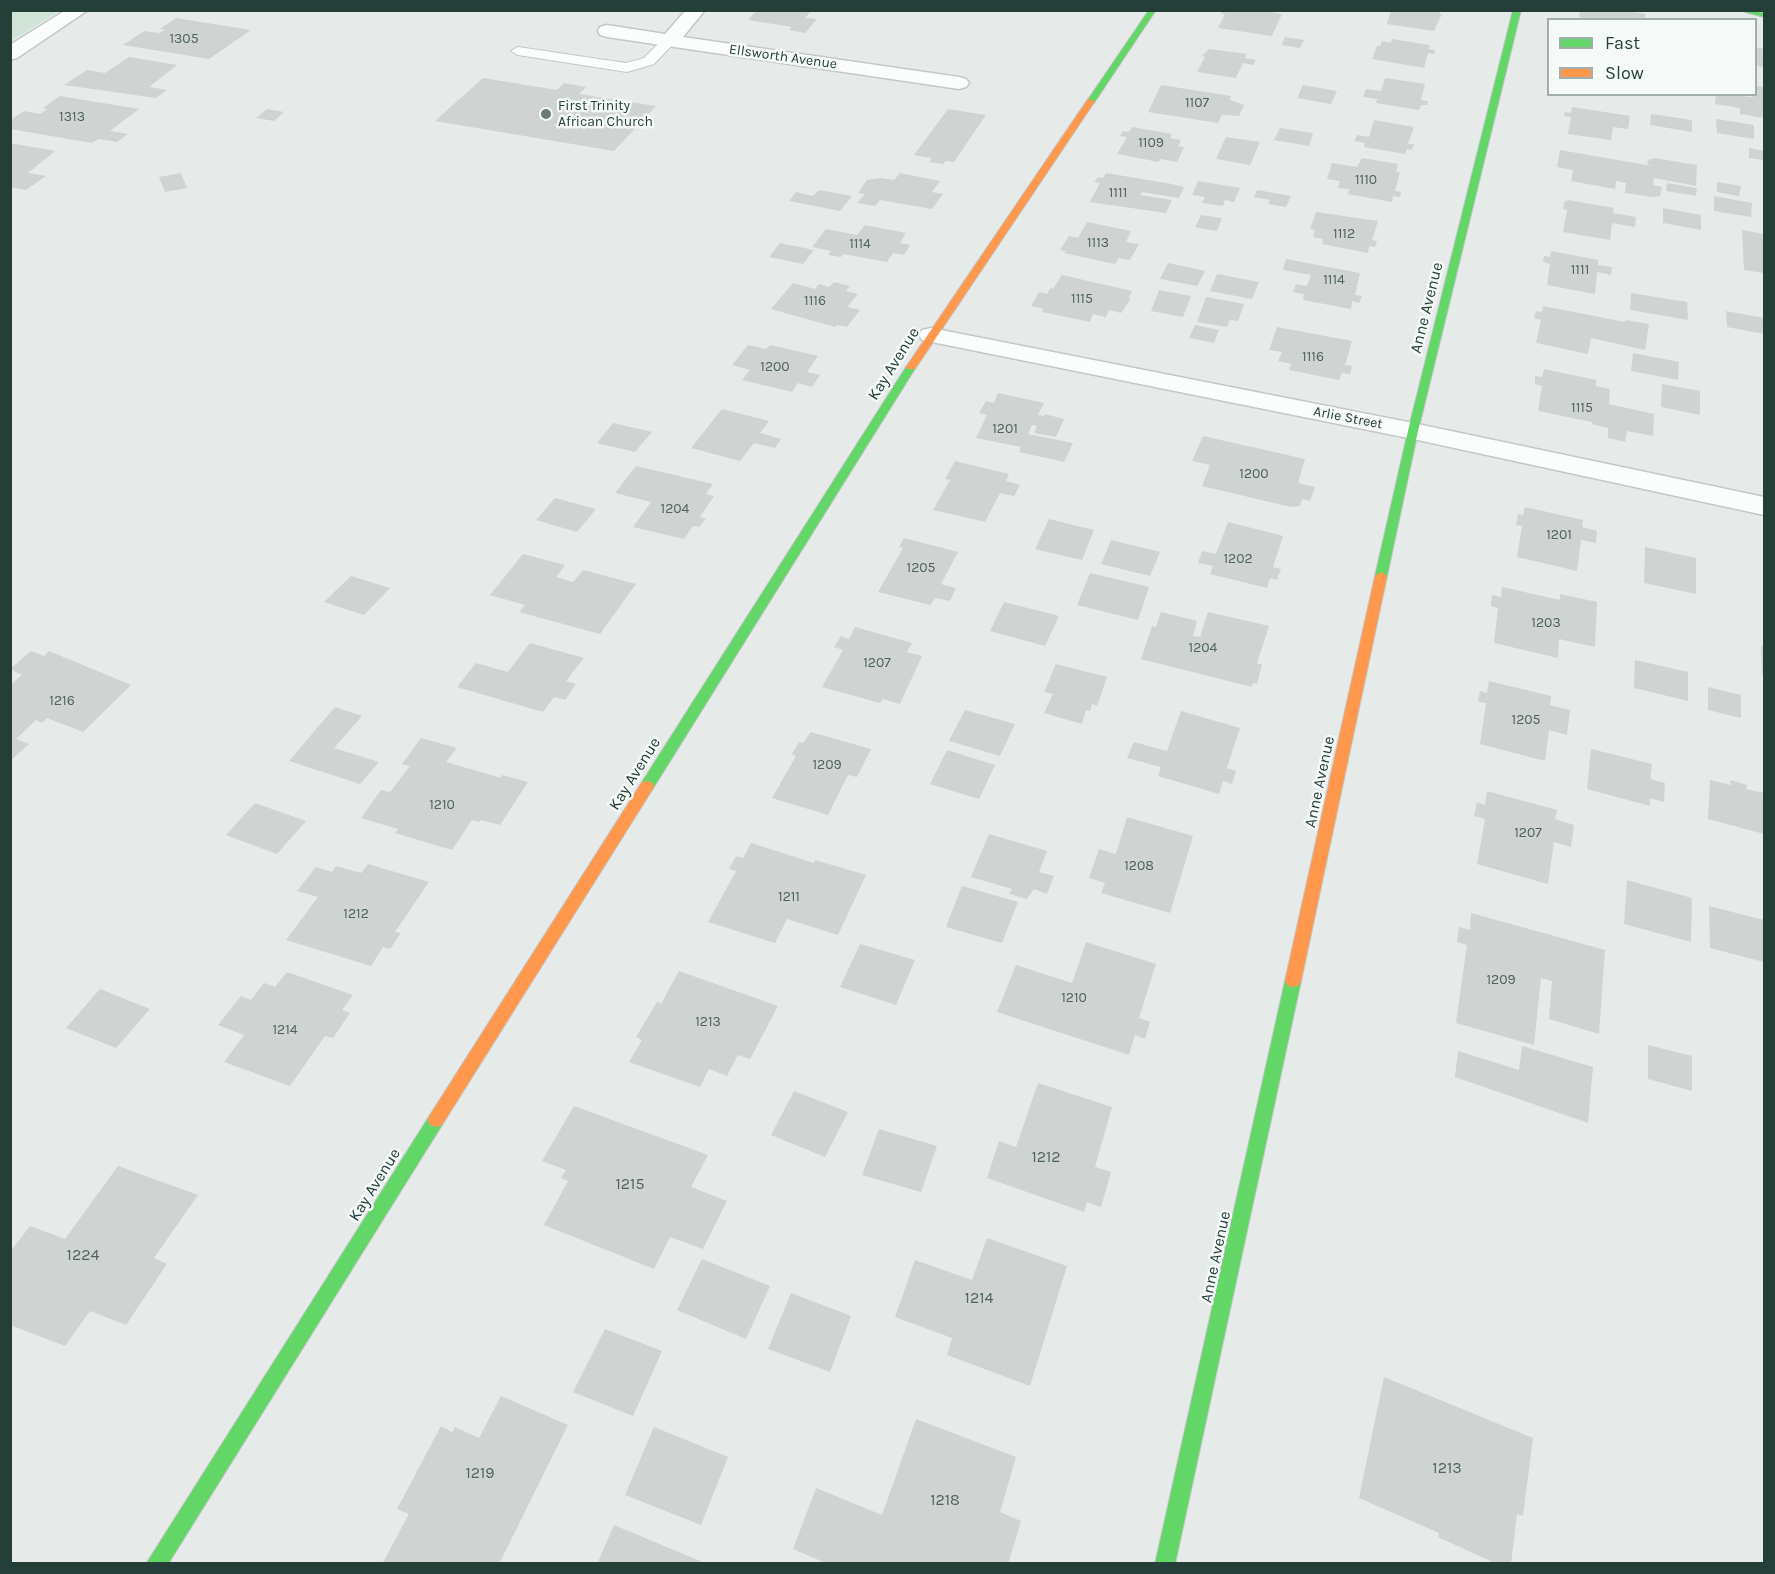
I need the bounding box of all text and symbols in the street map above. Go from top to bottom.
legend [1547,18,1757,96]
house number: 1305 [169,31,199,47]
text: Fast [1605,32,1640,54]
street label: Ellsworth Avenue [728,41,838,73]
text: Slow [1605,62,1644,84]
house number: 1107 [1185,95,1209,111]
place label: First Trinity African Church [558,98,653,130]
marker: First Trinity African Church [539,107,553,121]
house number: 1313 [59,109,85,125]
house number: 1109 [1138,135,1164,151]
house number: 1110 [1355,172,1377,188]
house number: 1111 [1109,185,1127,201]
house number: 1112 [1333,226,1355,242]
house number: 1113 [1087,235,1109,251]
house number: 1114 [849,236,871,252]
street label: Anne Avenue [1406,260,1448,356]
house number: 1111 [1571,262,1589,278]
house number: 1114 [1323,272,1345,288]
house number: 1115 [1071,291,1093,307]
house number: 1116 [804,293,826,309]
street label: Kay Avenue [864,324,924,404]
house number: 1116 [1302,349,1324,365]
house number: 1200 [760,359,790,375]
house number: 1115 [1571,400,1593,416]
street label: Arlie Street [1312,403,1384,433]
house number: 1201 [992,421,1018,437]
house number: 1200 [1239,466,1269,482]
house number: 1204 [661,501,689,517]
house number: 1201 [1546,527,1572,543]
house number: 1202 [1223,551,1253,567]
house number: 1205 [907,560,935,576]
house number: 1203 [1531,615,1561,631]
house number: 1204 [1189,640,1217,656]
house number: 1207 [863,655,891,671]
house number: 1216 [49,693,75,709]
house number: 1205 [1512,712,1540,728]
street label: Kay Avenue [605,734,665,814]
street label: Anne Avenue [1301,734,1339,830]
house number: 1209 [812,757,842,773]
house number: 1210 [429,797,455,813]
house number: 1207 [1514,825,1542,841]
house number: 1208 [1124,858,1154,874]
house number: 1211 [778,889,800,905]
house number: 1212 [343,906,369,922]
house number: 1209 [1486,972,1516,988]
house number: 1210 [1061,990,1087,1006]
house number: 1213 [695,1014,721,1030]
house number: 1214 [272,1022,298,1038]
street label: Kay Avenue [345,1145,405,1225]
house number: 1212 [1031,1147,1061,1167]
house number: 1215 [616,1174,644,1194]
street label: Anne Avenue [1197,1209,1235,1305]
house number: 1224 [67,1245,99,1265]
house number: 1214 [965,1288,993,1308]
house number: 1213 [1432,1458,1462,1478]
house number: 1219 [465,1463,495,1483]
house number: 1218 [930,1490,960,1510]

